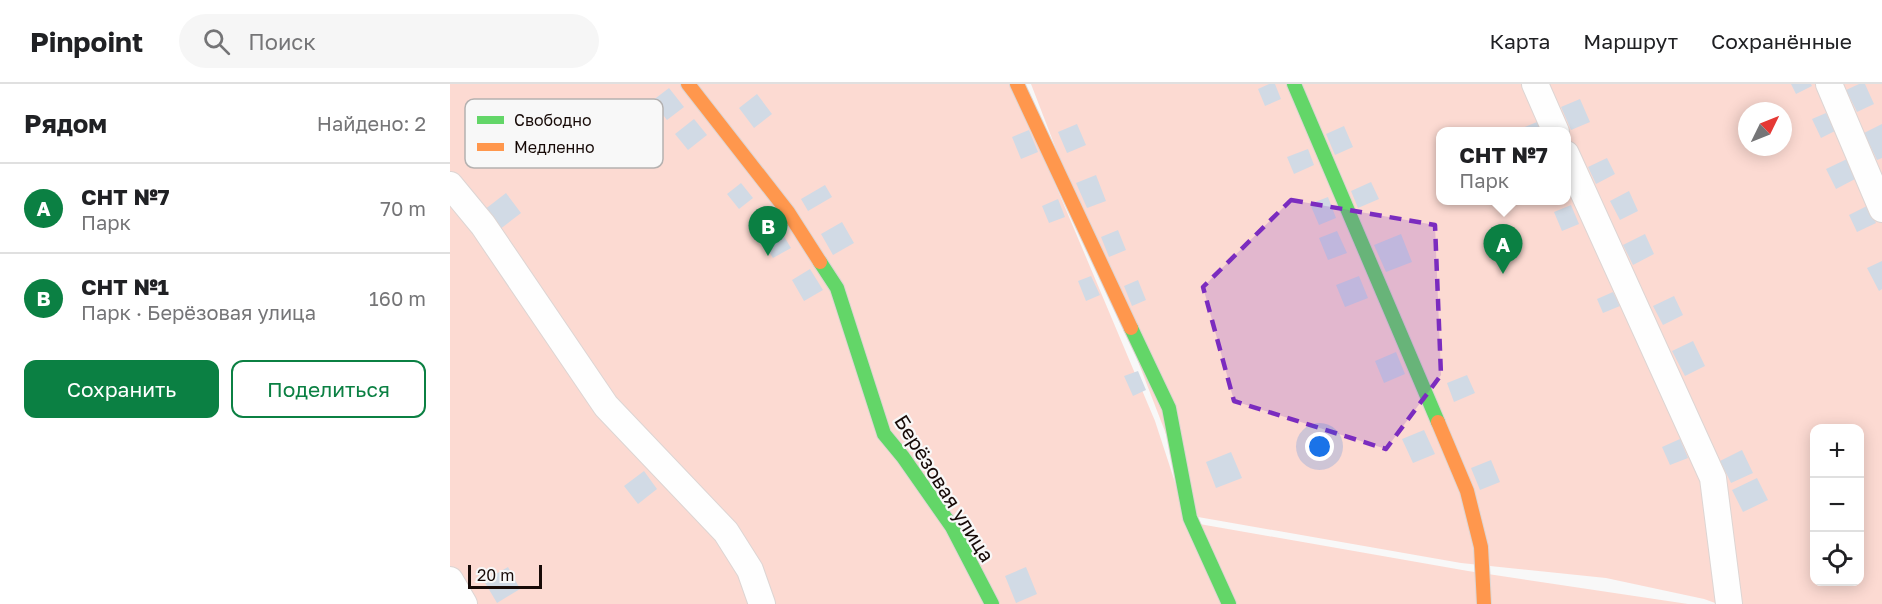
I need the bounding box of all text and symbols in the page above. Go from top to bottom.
search box [179,14,599,68]
text: Pinpoint [30,25,143,58]
icon: search [200,25,233,58]
text: Поиск [248,28,316,55]
text: Карта [1489,28,1550,54]
text: Маршрут [1583,28,1678,54]
text: Сохранённые [1711,28,1852,54]
legend [465,99,663,168]
north arrow [1738,102,1792,156]
text: Рядом [24,108,107,139]
text: Свободно [514,110,592,130]
text: Найдено: 2 [317,111,426,135]
popup [1436,127,1571,205]
text: Медленно [514,137,595,157]
text: СНТ №7 [1459,141,1548,168]
text: Парк [1459,168,1509,192]
text: СНТ №7 [81,183,170,210]
text: A [36,196,51,220]
text: 70 m [380,196,426,220]
pin: B [748,206,788,256]
text: Парк [81,210,131,234]
pin: A [1484,224,1522,274]
text: СНТ №1 [81,273,169,300]
text: B [36,286,51,310]
text: 160 m [369,286,426,310]
text: Парк · Берёзовая улица [81,300,316,324]
button: Сохранить [24,360,219,418]
button: Поделиться [231,360,426,418]
street label: Берёзовая улица [890,410,1000,566]
map controls [1810,424,1864,586]
button: + [1810,424,1864,478]
your location [1305,432,1334,461]
button: − [1810,478,1864,532]
button: locate [1810,532,1864,586]
scale bar [468,562,542,590]
text: 20 m [477,565,514,585]

